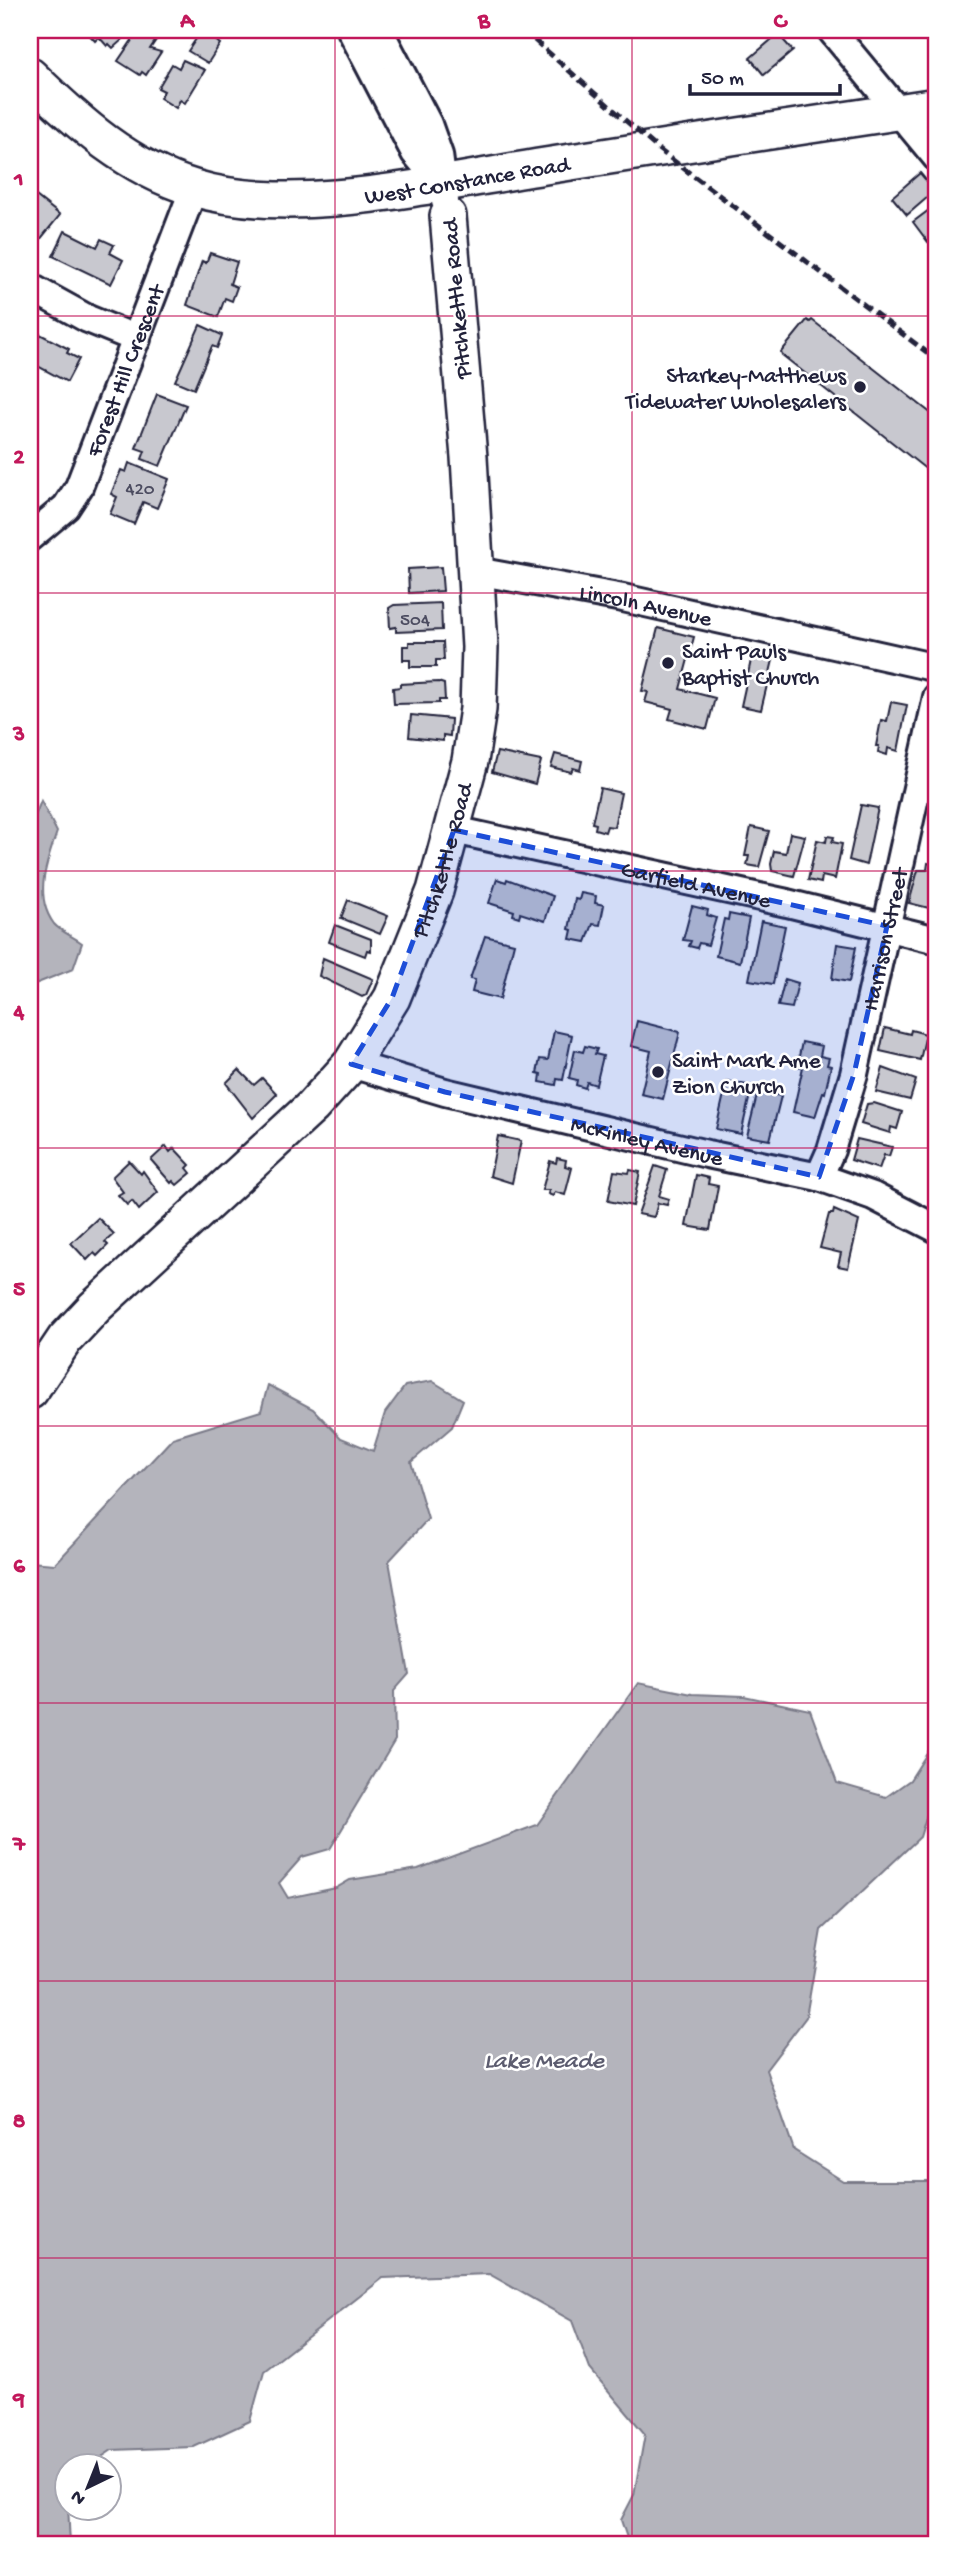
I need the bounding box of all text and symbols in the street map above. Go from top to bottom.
text: A [179,9,195,36]
text: B [477,9,491,36]
text: C [774,9,789,36]
scale bar [690,52,841,96]
text: 50 m [701,68,744,93]
street label: West Constance Road [363,152,573,212]
text: 1 [13,167,24,194]
street label: Pitchkettle Road [438,216,479,381]
street label: Forest Hill Crescent [82,280,173,462]
place label: Starkey-Matthews Tidewater Wholesalers [624,364,847,417]
marker: Starkey-Matthews Tidewater Wholesalers [852,379,868,395]
text: 2 [13,445,25,472]
house number: 420 [125,479,155,502]
street label: Lincoln Avenue [577,580,715,635]
house number: 504 [400,610,430,633]
place label: Saint Pauls Baptist Church [681,640,819,693]
marker: Saint Pauls Baptist Church [660,655,676,671]
text: 3 [12,722,25,749]
street label: Pitchkettle Road [407,779,481,944]
street label: Garfield Avenue [618,857,774,916]
street label: Harrison Street [858,864,916,1014]
text: 4 [13,1000,25,1027]
place label: Saint Mark Ame Zion Church [672,1049,822,1102]
marker: Saint Mark Ame Zion Church [650,1064,666,1080]
street label: McKinley Avenue [568,1112,726,1174]
text: 5 [13,1277,25,1304]
text: 6 [13,1554,26,1581]
text: 7 [12,1832,26,1859]
water label: Lake Meade [484,2048,605,2077]
text: 8 [13,2109,26,2136]
text: 9 [12,2387,25,2414]
north arrow [52,2452,122,2522]
text: N [66,2484,91,2510]

